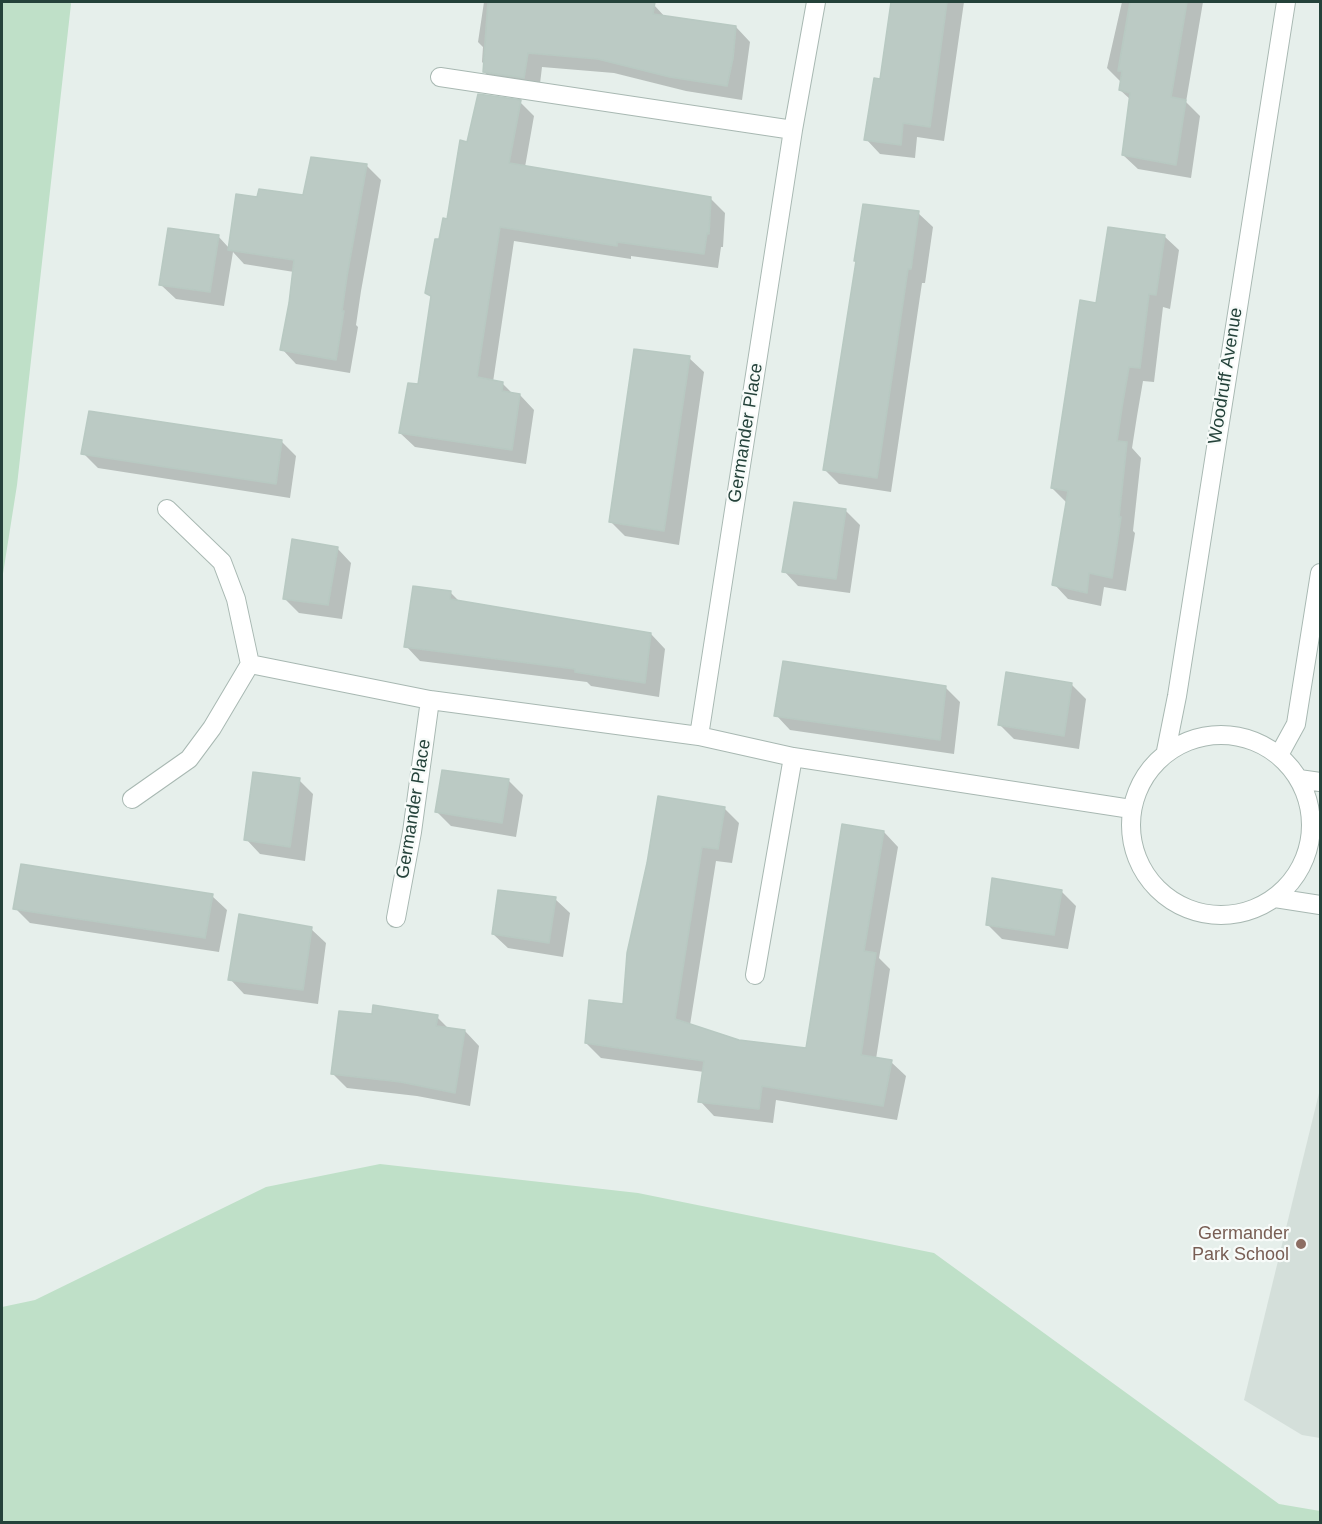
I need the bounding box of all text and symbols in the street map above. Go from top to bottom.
street label: Woodruff Avenue [1205,306,1247,446]
street label: Germander Place [724,362,768,504]
street label: Germander Place [392,738,436,880]
place label: Germander Park School [1192,1223,1289,1266]
marker: Germander Park School [1294,1237,1308,1251]

